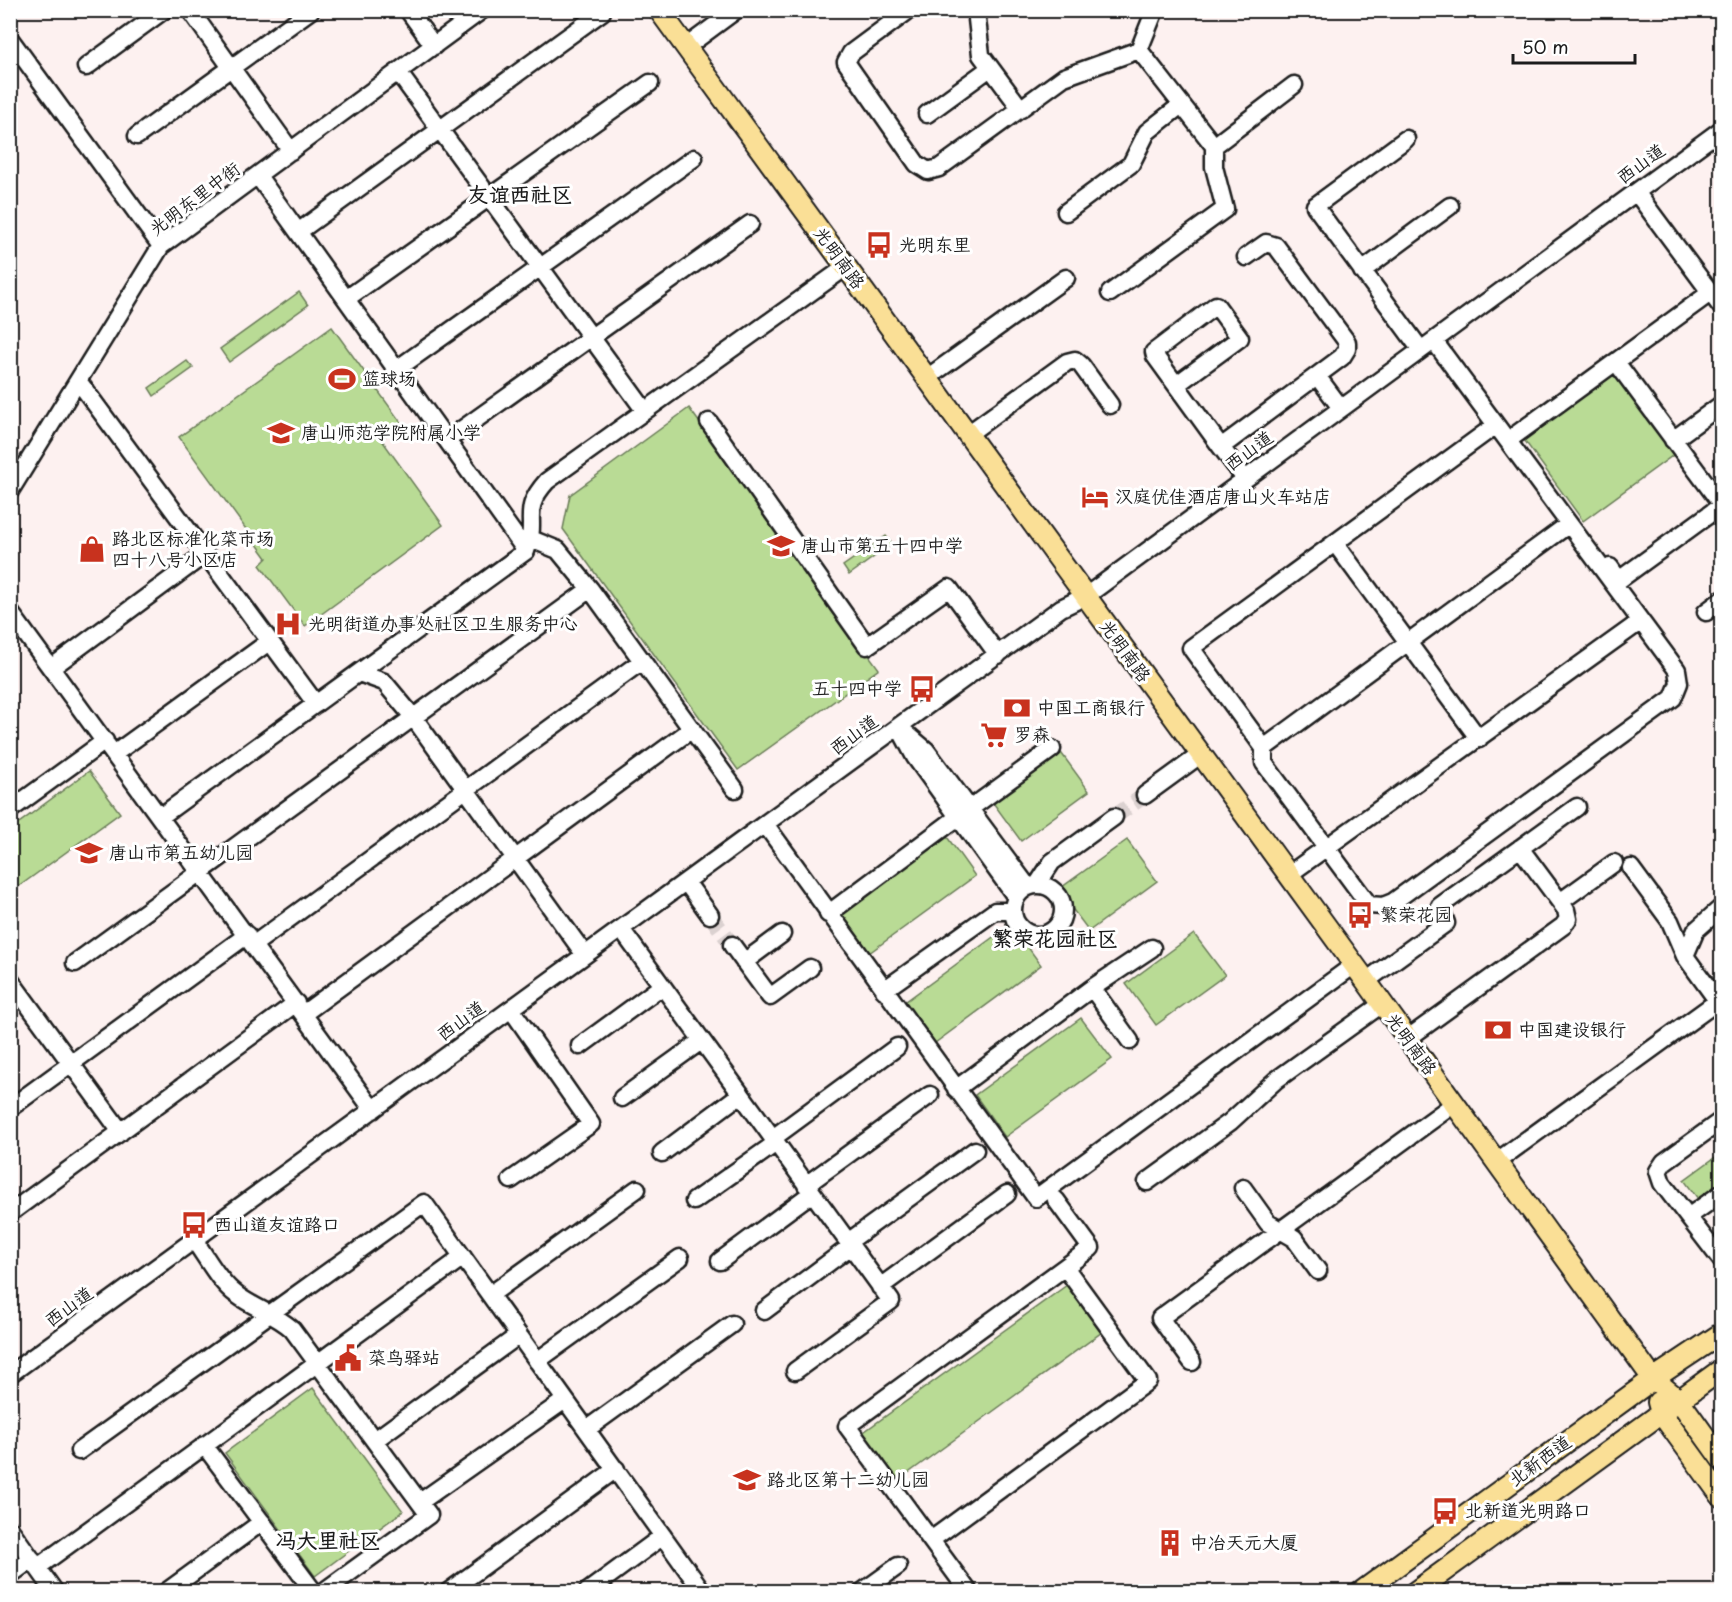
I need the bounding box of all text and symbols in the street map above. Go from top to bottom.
scale bar [1513,27,1634,65]
text: 50 m [1522,33,1569,60]
street label: 西山道 [1610,136,1670,190]
street label: 光明东里中街 [143,155,245,241]
district label: 友谊西社区 [468,177,573,209]
street label: 光明南路 [808,220,872,294]
bus stop icon: 光明东里 [864,230,894,260]
place label: 光明东里 [899,230,971,257]
sports icon: 篮球场 [327,364,357,394]
place label: 篮球场 [362,364,416,391]
school or university icon: 唐山师范学院附属小学 [266,418,296,448]
place label: 唐山师范学院附属小学 [301,418,481,445]
street label: 西山道 [1218,423,1278,477]
hotel icon: 汉庭优佳酒店唐山火车站店 [1080,482,1110,512]
place label: 汉庭优佳酒店唐山火车站店 [1115,482,1331,509]
place label: 路北区标准化菜市场 四十八号小区店 [112,524,274,572]
school or university icon: 唐山市第五十四中学 [766,531,796,561]
place label: 唐山市第五十四中学 [801,531,963,558]
shop icon: 路北区标准化菜市场 四十八号小区店 [77,534,107,564]
hospital icon: 光明街道办事处社区卫生服务中心 [273,609,303,639]
place label: 光明街道办事处社区卫生服务中心 [308,609,578,636]
street label: 光明南路 [1094,613,1158,687]
place label: 五十四中学 [812,674,902,701]
bus stop icon: 五十四中学 [907,674,937,704]
bank icon: 中国工商银行 [1002,693,1032,723]
place label: 中国工商银行 [1037,693,1145,720]
street label: 西山道 [823,707,883,761]
supermarket icon: 罗森 [979,720,1009,750]
place label: 罗森 [1014,720,1050,747]
school or university icon: 唐山市第五幼儿园 [74,838,104,868]
place label: 唐山市第五幼儿园 [109,838,253,865]
bus stop icon: 繁荣花园 [1345,900,1375,930]
place label: 繁荣花园 [1380,900,1452,927]
district label: 繁荣花园社区 [992,921,1118,953]
street label: 西山道 [430,993,490,1047]
street label: 光明南路 [1380,1006,1444,1080]
bank icon: 中国建设银行 [1483,1015,1513,1045]
place label: 中国建设银行 [1518,1015,1626,1042]
bus stop icon: 西山道友谊路口 [179,1210,209,1240]
place label: 西山道友谊路口 [214,1210,340,1237]
street label: 西山道 [38,1279,98,1333]
public building icon: 菜鸟驿站 [333,1343,363,1373]
place label: 菜鸟驿站 [368,1343,440,1370]
street label: 北新西道 [1502,1428,1576,1492]
school or university icon: 路北区第十二幼儿园 [732,1465,762,1495]
place label: 路北区第十二幼儿园 [767,1465,929,1492]
bus stop icon: 北新道光明路口 [1430,1496,1460,1526]
place label: 北新道光明路口 [1465,1496,1591,1523]
district label: 冯大里社区 [276,1523,381,1555]
building icon: 中冶天元大厦 [1155,1528,1185,1558]
place label: 中冶天元大厦 [1190,1528,1298,1555]

